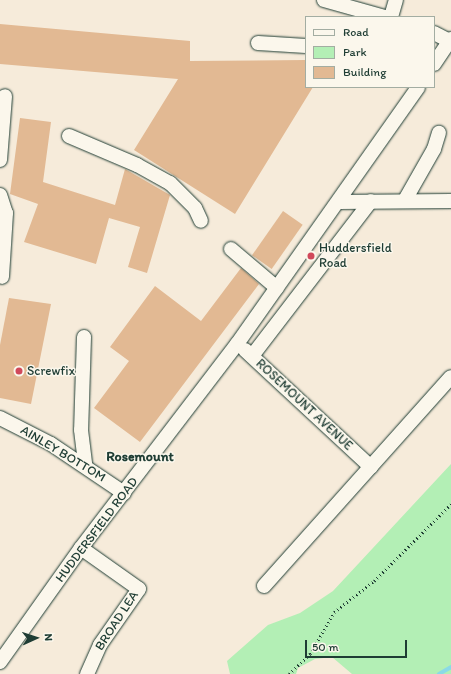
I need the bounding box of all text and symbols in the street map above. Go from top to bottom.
legend [305,16,435,88]
text: Road [343,25,369,39]
text: Park [343,45,367,59]
text: Building [343,65,386,79]
place label: Huddersfield Road [319,241,392,272]
marker: Huddersfield Road [306,251,316,261]
street label: ROSEMOUNT AVENUE [252,356,356,454]
place label: Screwfix [27,363,75,379]
marker: Screwfix [14,366,24,376]
street label: AINLEY BOTTOM [18,422,108,486]
district label: Rosemount [106,449,174,465]
street label: HUDDERSFIELD ROAD [53,475,141,585]
street label: BROAD LEA [92,588,142,654]
north arrow [16,618,56,658]
scale bar [307,632,409,658]
text: N [42,633,55,641]
text: 50 m [312,640,338,654]

